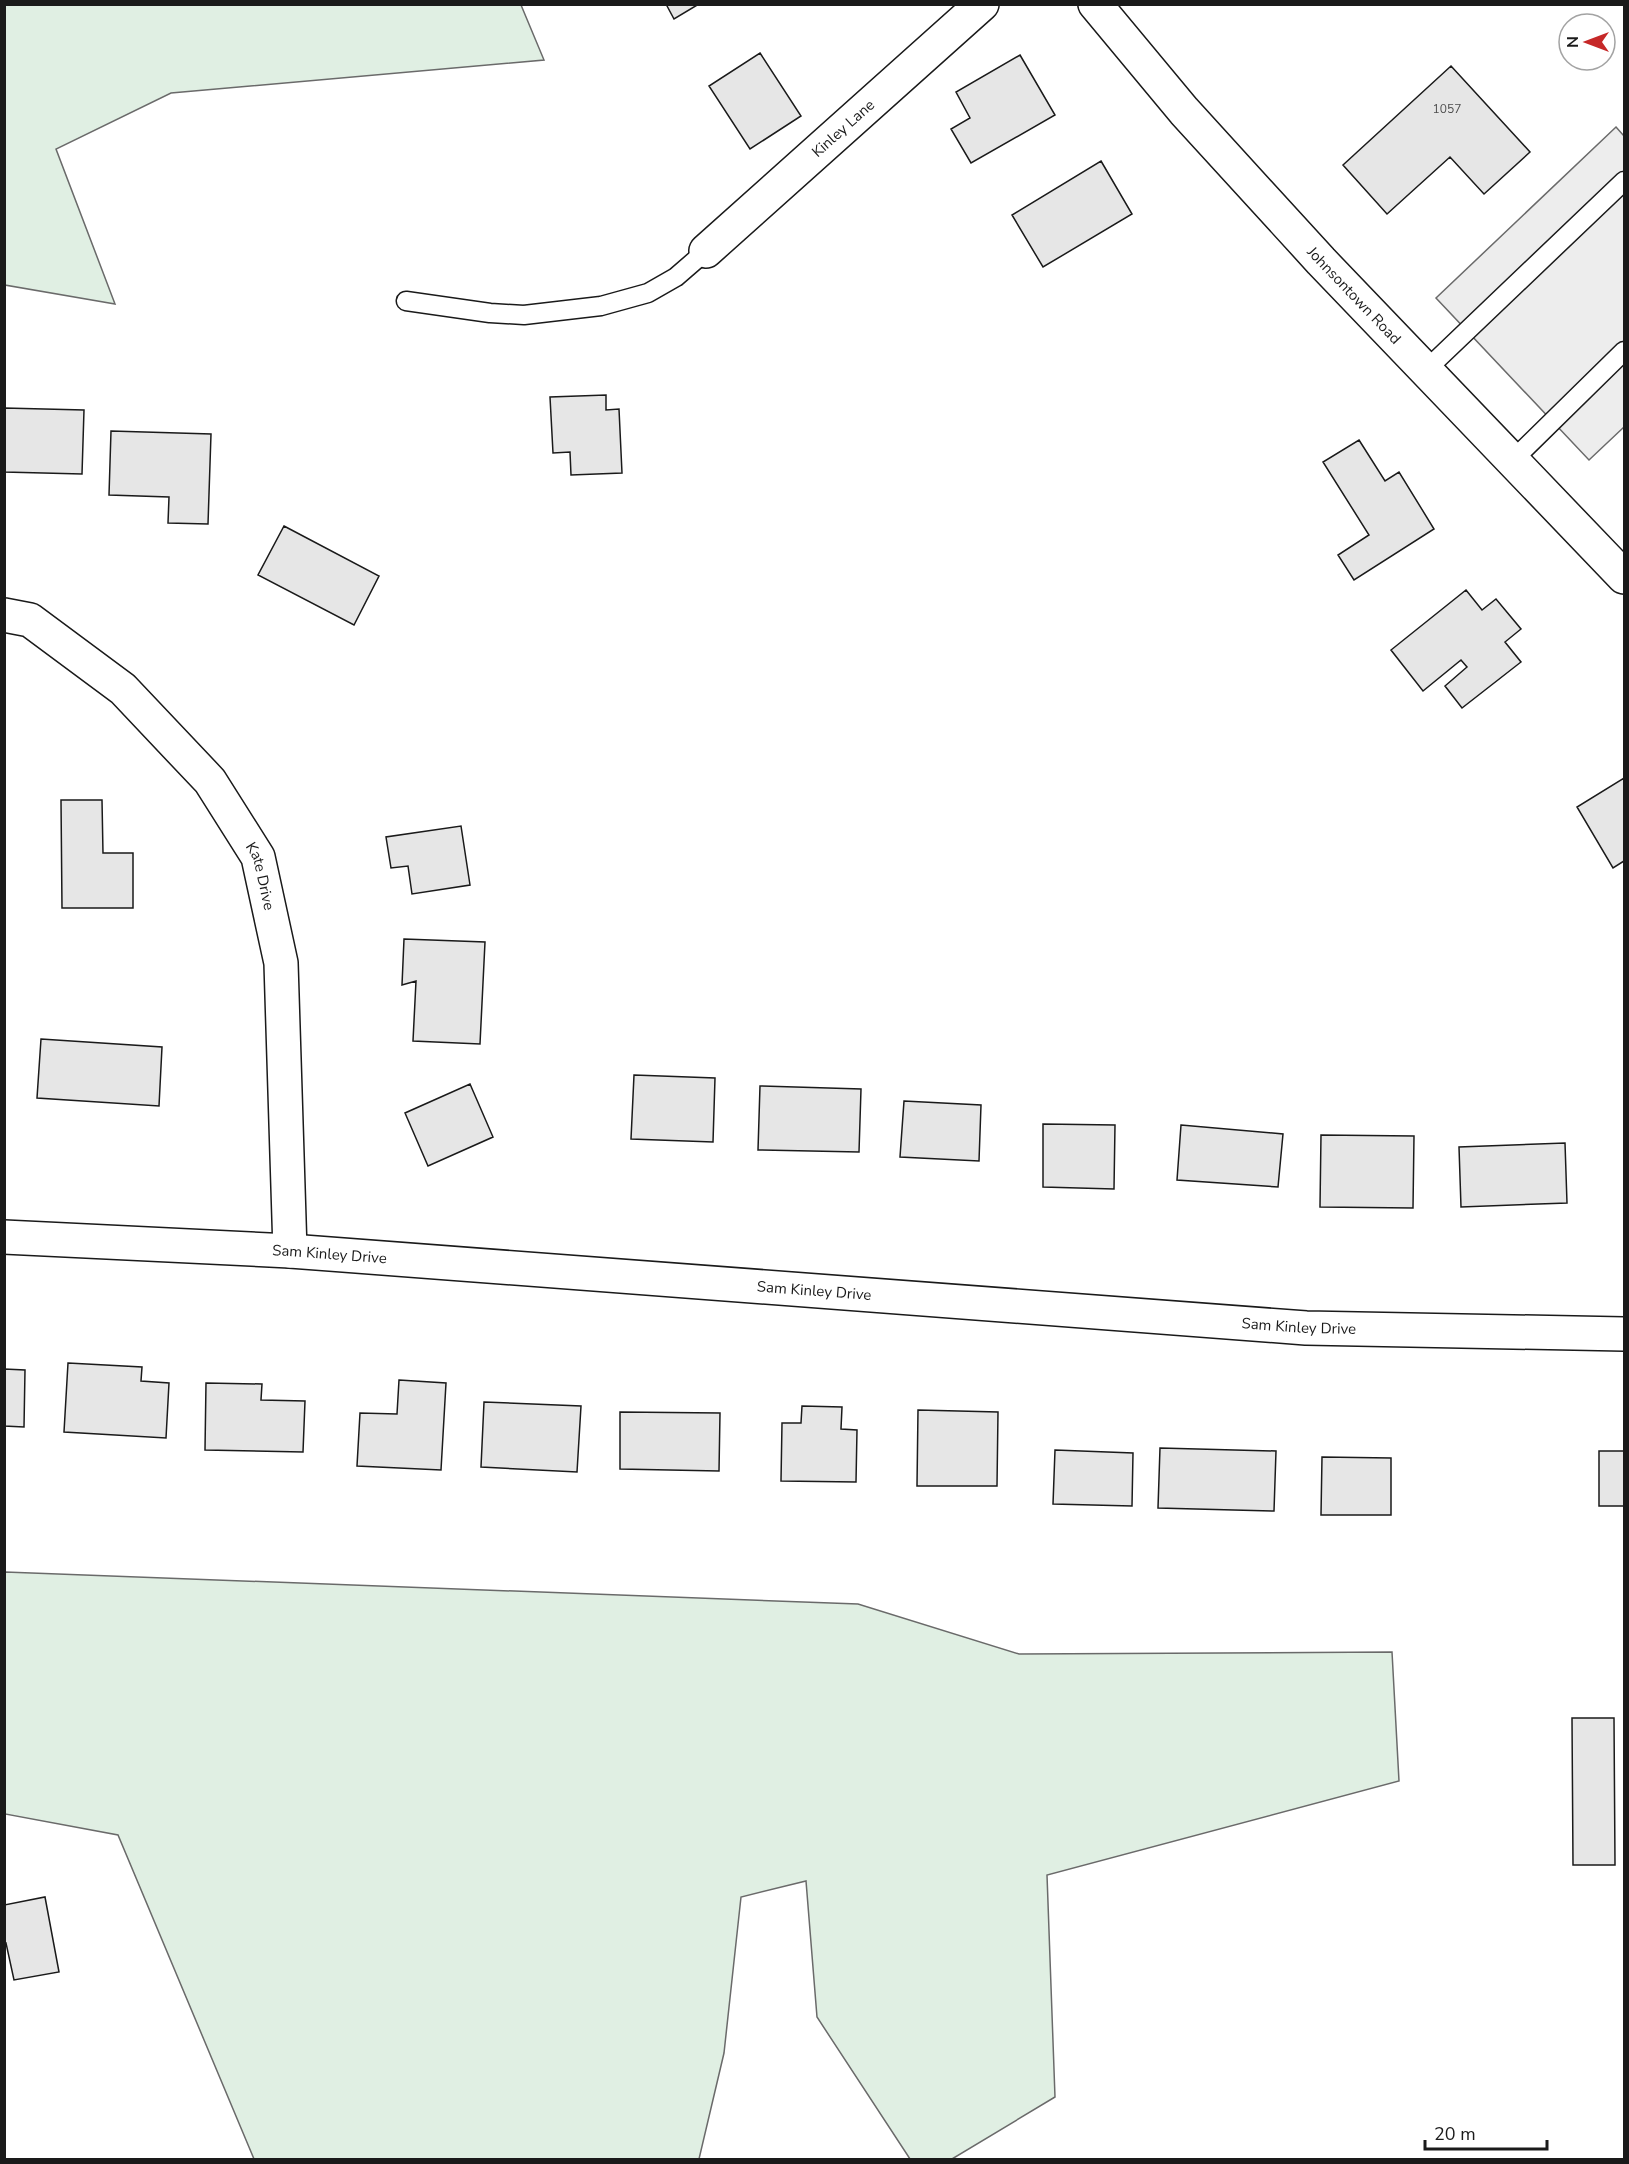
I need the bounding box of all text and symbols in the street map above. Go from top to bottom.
north arrow [1557,12,1617,72]
text: N [1562,36,1584,48]
street label: Kinley Lane [807,95,879,162]
house number: 1057 [1433,101,1461,117]
street label: Johnsontown Road [1302,242,1405,348]
street label: Kate Drive [241,838,279,912]
street label: Sam Kinley Drive [272,1240,388,1268]
street label: Sam Kinley Drive [756,1276,872,1305]
street label: Sam Kinley Drive [1241,1313,1356,1339]
scale bar [1425,2113,1546,2151]
text: 20 m [1434,2122,1476,2146]

